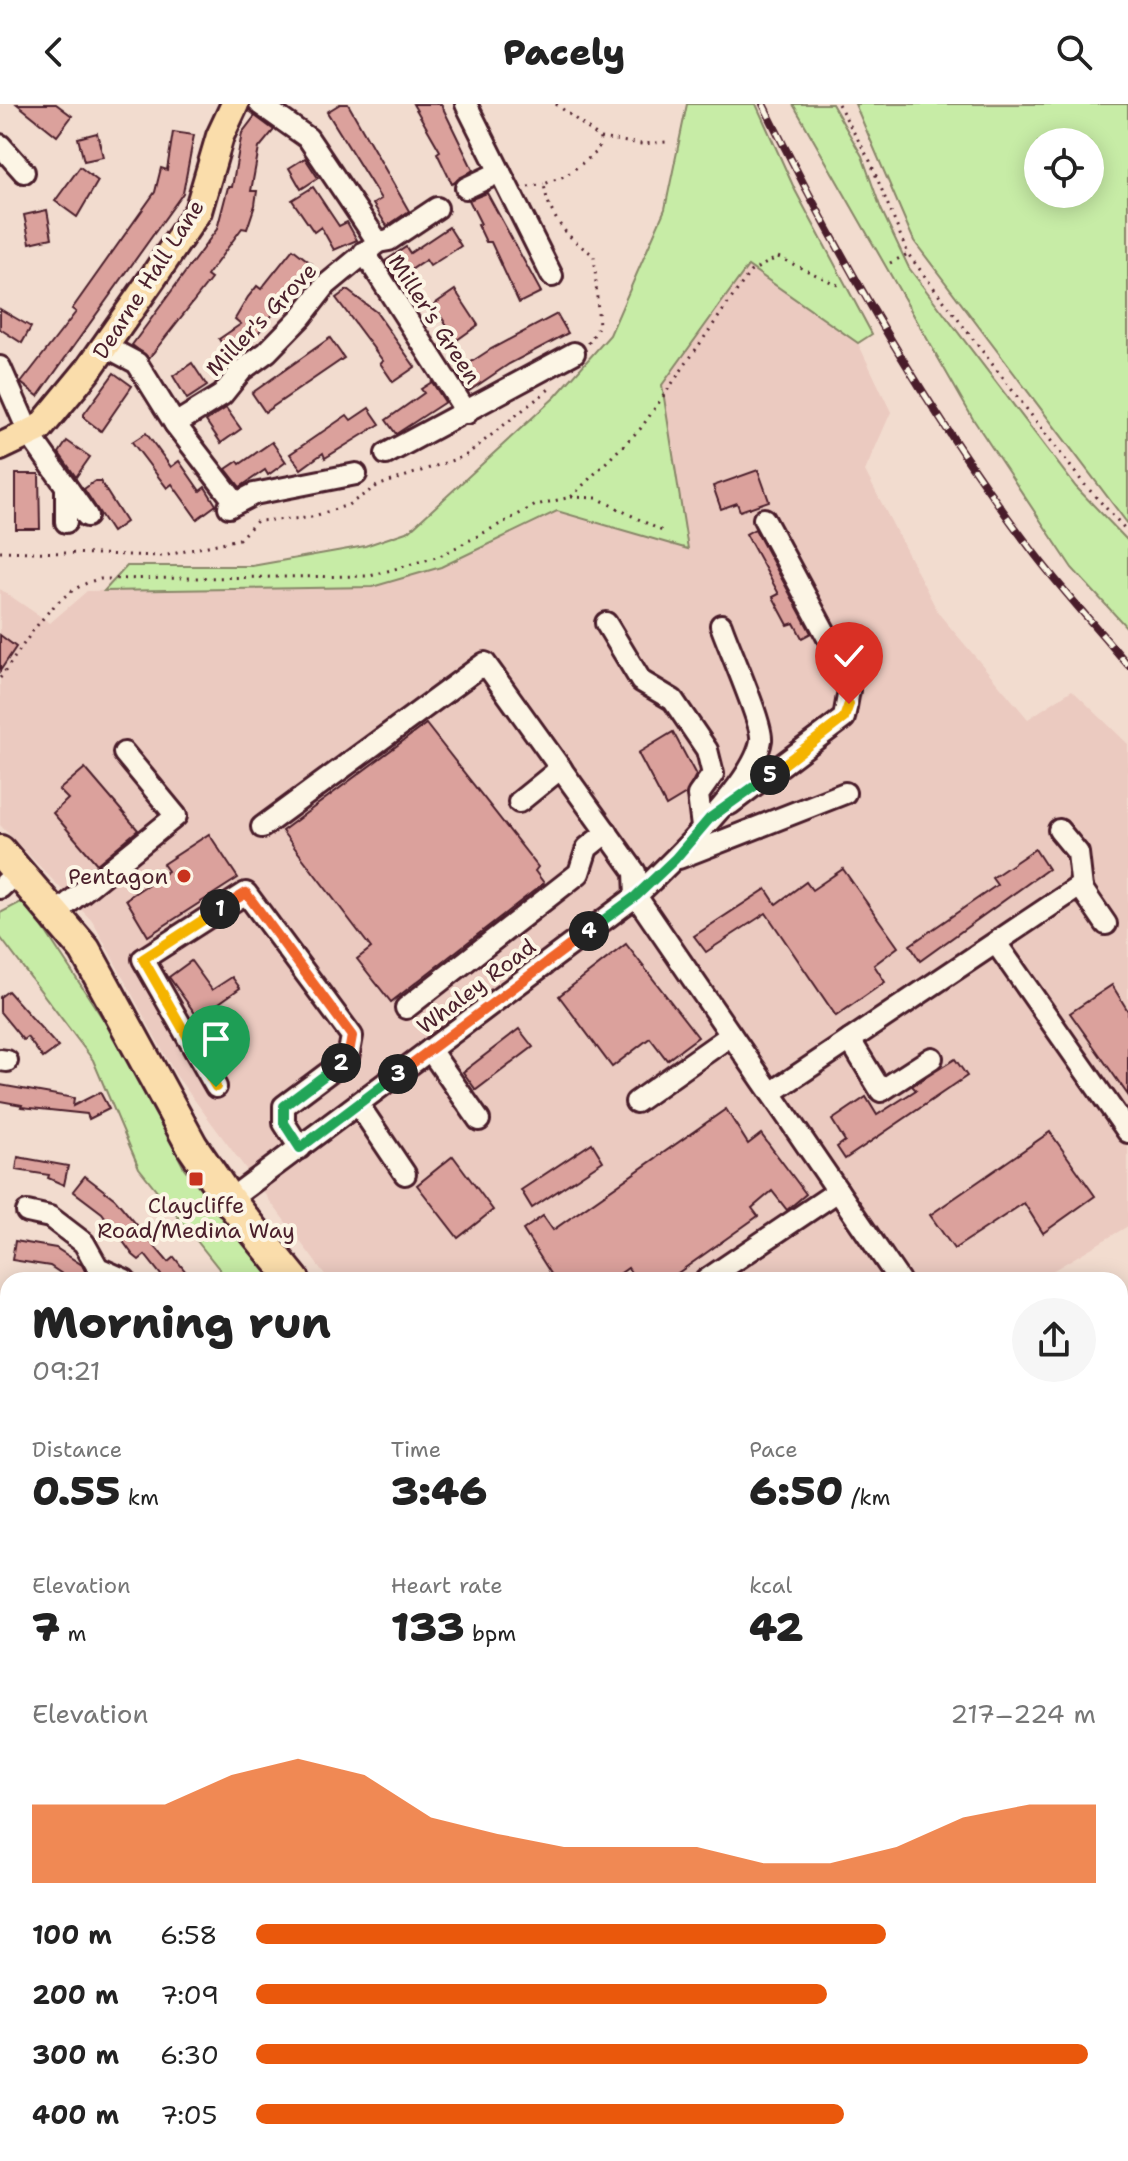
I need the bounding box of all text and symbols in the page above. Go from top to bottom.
text: Pacely [503,28,625,77]
icon: back [32,30,76,74]
icon: search [1052,30,1096,74]
map controls [1024,128,1104,208]
button: locate [1024,128,1104,208]
street label: Dearne Hall Lane [86,194,211,364]
street label: Miller's Green [382,249,487,389]
street label: Miller's Grove [200,256,323,383]
pin [815,622,883,704]
icon: check [827,634,871,678]
pin: 5 [750,755,790,795]
text: 5 [763,760,777,789]
place label: Pentagon [68,862,168,891]
marker: Pentagon [175,867,193,885]
pin: 1 [200,889,240,929]
text: 1 [215,894,225,923]
pin: 4 [569,911,609,951]
text: 4 [581,916,597,945]
street label: Whaley Road [411,932,542,1041]
pin [182,1005,250,1087]
icon: arrive [194,1017,238,1061]
pin: 2 [321,1043,361,1083]
text: 2 [333,1048,349,1077]
pin: 3 [378,1054,418,1094]
text: 3 [390,1059,406,1088]
marker: Claycliffe Road/Medina Way [187,1170,205,1188]
place label: Claycliffe Road/Medina Way [97,1191,295,1245]
text: Morning run [32,1293,331,1352]
button: share [1012,1298,1096,1382]
text: 09:21 [32,1353,101,1388]
text: Distance [32,1435,122,1464]
text: Time [391,1435,441,1464]
text: Pace [749,1435,798,1464]
text: 0.55 [32,1464,120,1518]
text: 3:46 [391,1464,487,1518]
text: 6:50 [749,1464,844,1518]
text: km [120,1483,159,1512]
text: /km [844,1483,890,1512]
text: Elevation [32,1571,130,1600]
text: Heart rate [391,1571,503,1600]
text: kcal [749,1571,792,1600]
text: 7 [32,1600,60,1654]
text: 133 [391,1600,464,1654]
text: 42 [749,1600,803,1654]
text: m [60,1619,86,1648]
text: bpm [464,1619,516,1648]
text: Elevation [32,1696,148,1731]
text: 217–224 m [950,1696,1096,1731]
text: 100 m [32,1917,112,1952]
text: 6:58 [160,1917,217,1952]
text: 200 m [32,1977,119,2012]
text: 7:09 [160,1977,219,2012]
text: 300 m [32,2037,119,2072]
text: 6:30 [160,2037,219,2072]
text: 400 m [32,2097,119,2132]
text: 7:05 [160,2097,217,2132]

